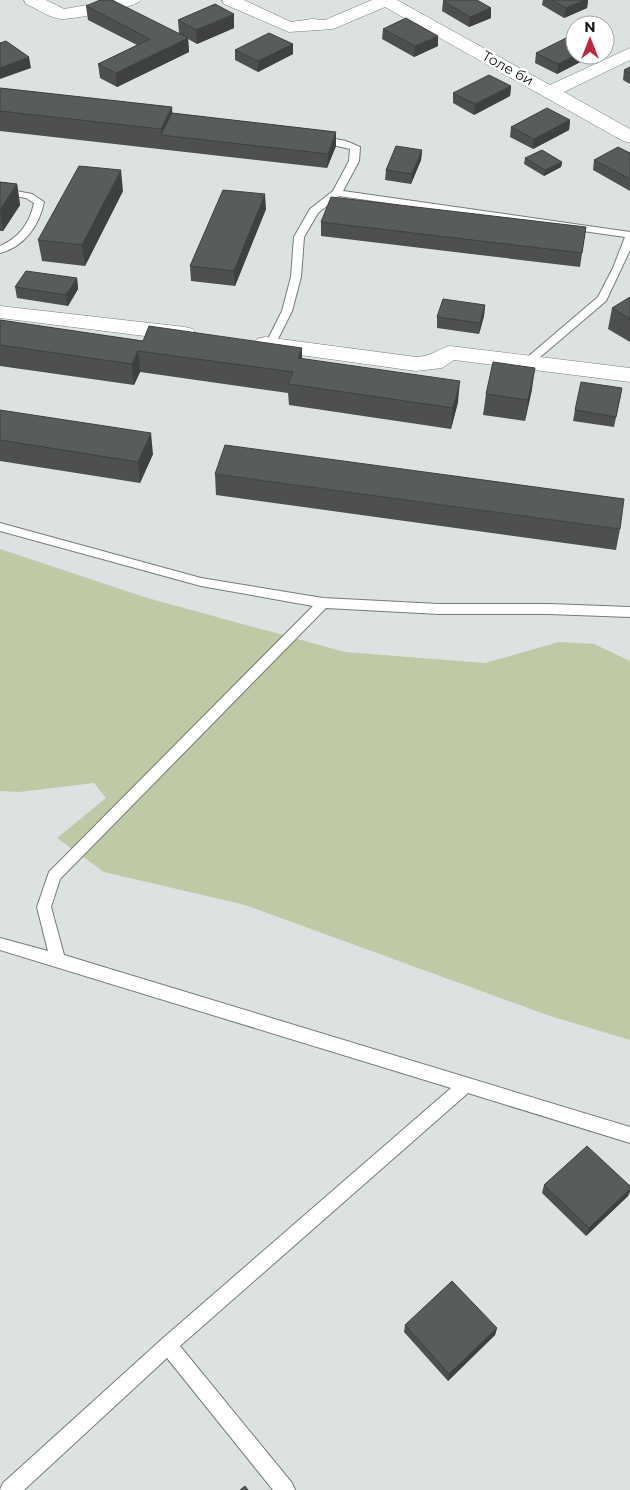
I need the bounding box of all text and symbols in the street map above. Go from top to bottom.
north arrow [565,15,615,65]
text: N [584,18,596,36]
street label: Толе би [479,46,537,90]

